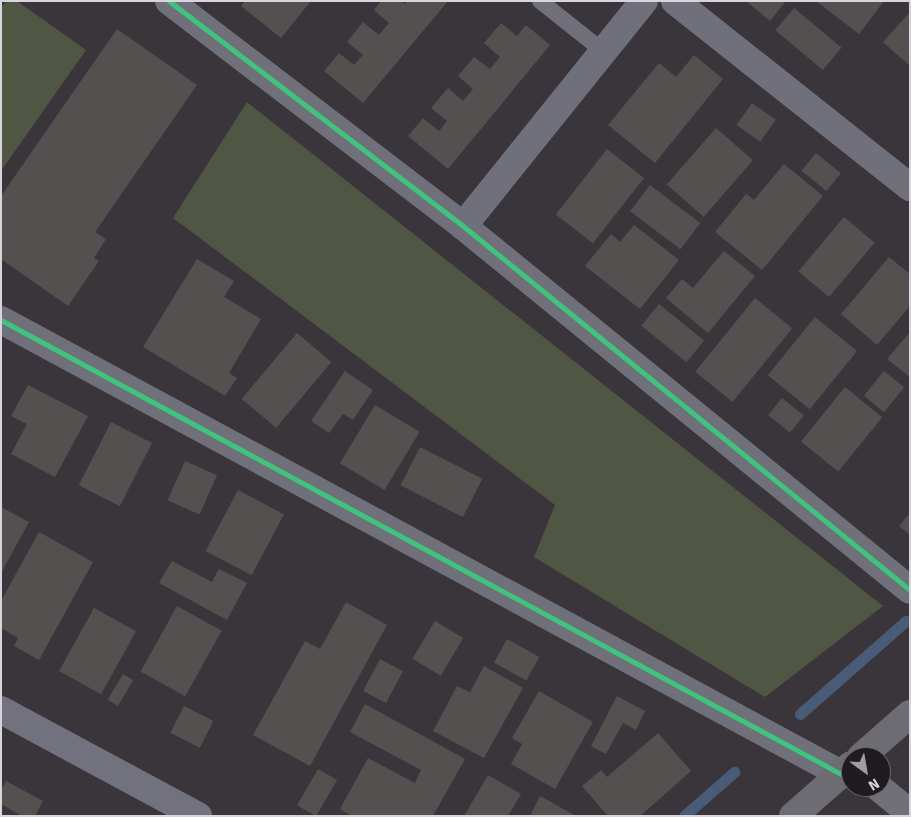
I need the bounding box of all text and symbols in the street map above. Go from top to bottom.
north arrow [841,747,891,797]
text: N [865,775,882,794]

